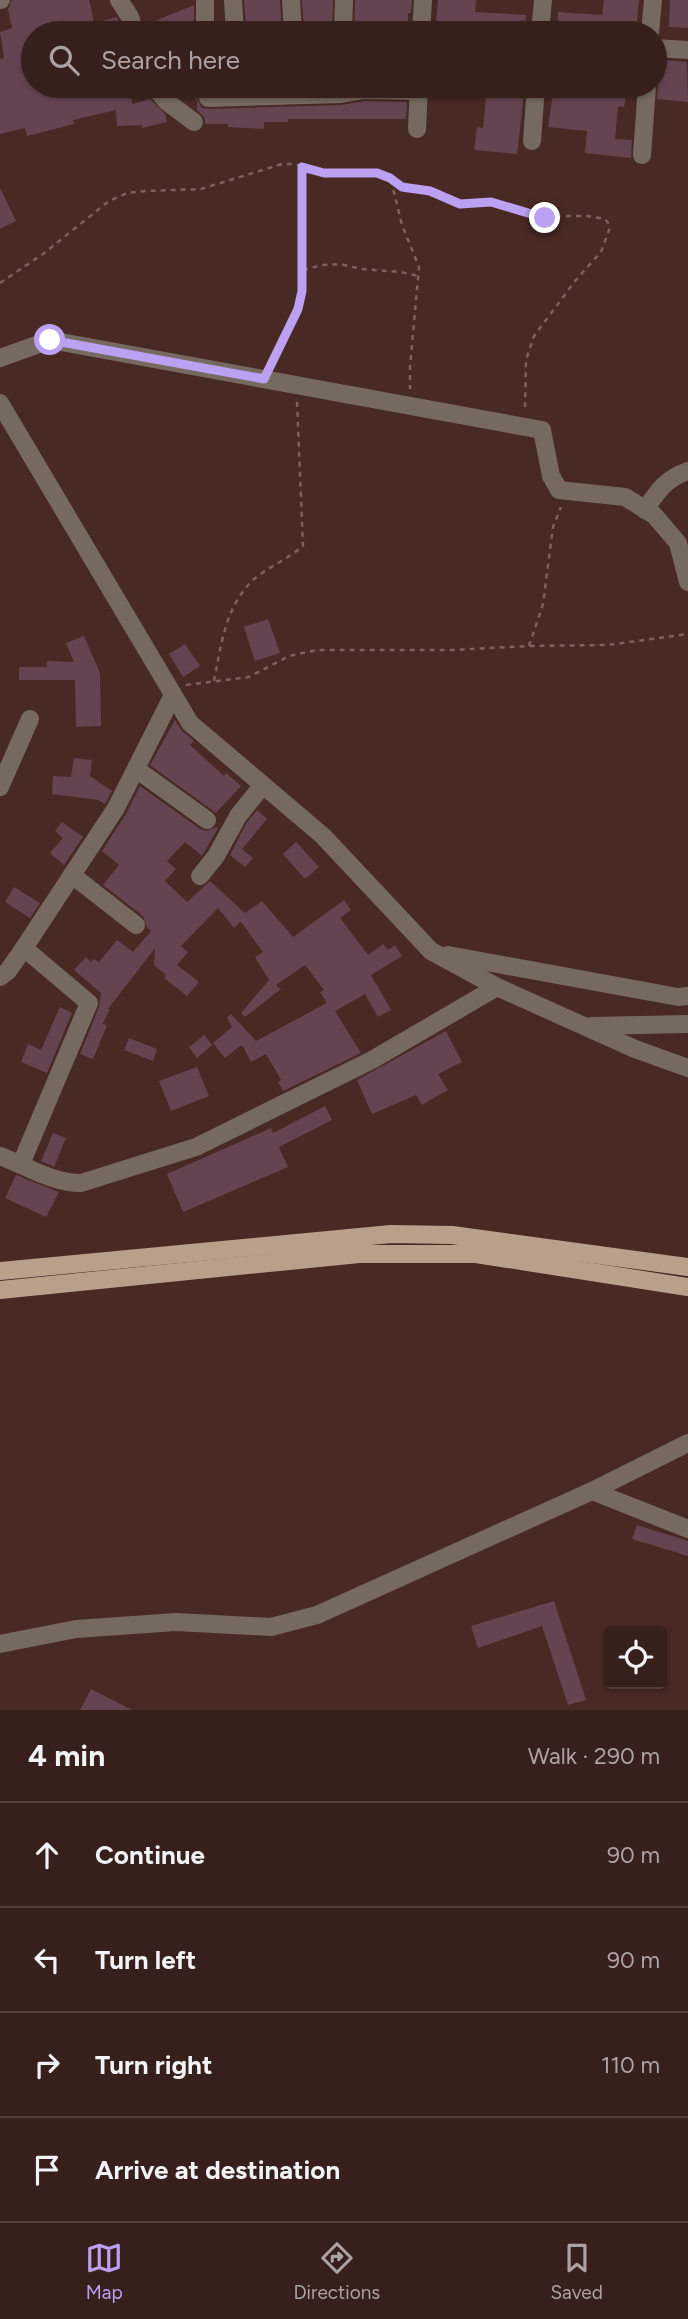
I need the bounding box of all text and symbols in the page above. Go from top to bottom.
search box [21,21,667,98]
icon: search [45,41,83,79]
text: Search here [101,44,240,76]
route end [529,202,560,233]
route start [34,324,65,355]
map controls [604,1626,667,1689]
button: locate [604,1626,667,1689]
text: 4 min [28,1737,105,1774]
text: Walk · 290 m [528,1742,660,1770]
icon: ahead [28,1836,66,1874]
text: Continue [95,1839,205,1871]
text: 90 m [607,1841,660,1869]
icon: left [28,1941,66,1979]
text: Turn left [95,1944,196,1976]
text: 90 m [607,1946,660,1974]
icon: right [28,2046,66,2084]
text: Turn right [95,2049,212,2081]
text: 110 m [601,2051,660,2079]
icon: arrive [28,2151,66,2189]
text: Arrive at destination [95,2154,340,2186]
tab: Map [85,2239,123,2304]
tab: Directions [293,2239,380,2304]
tab: Saved [550,2239,603,2304]

